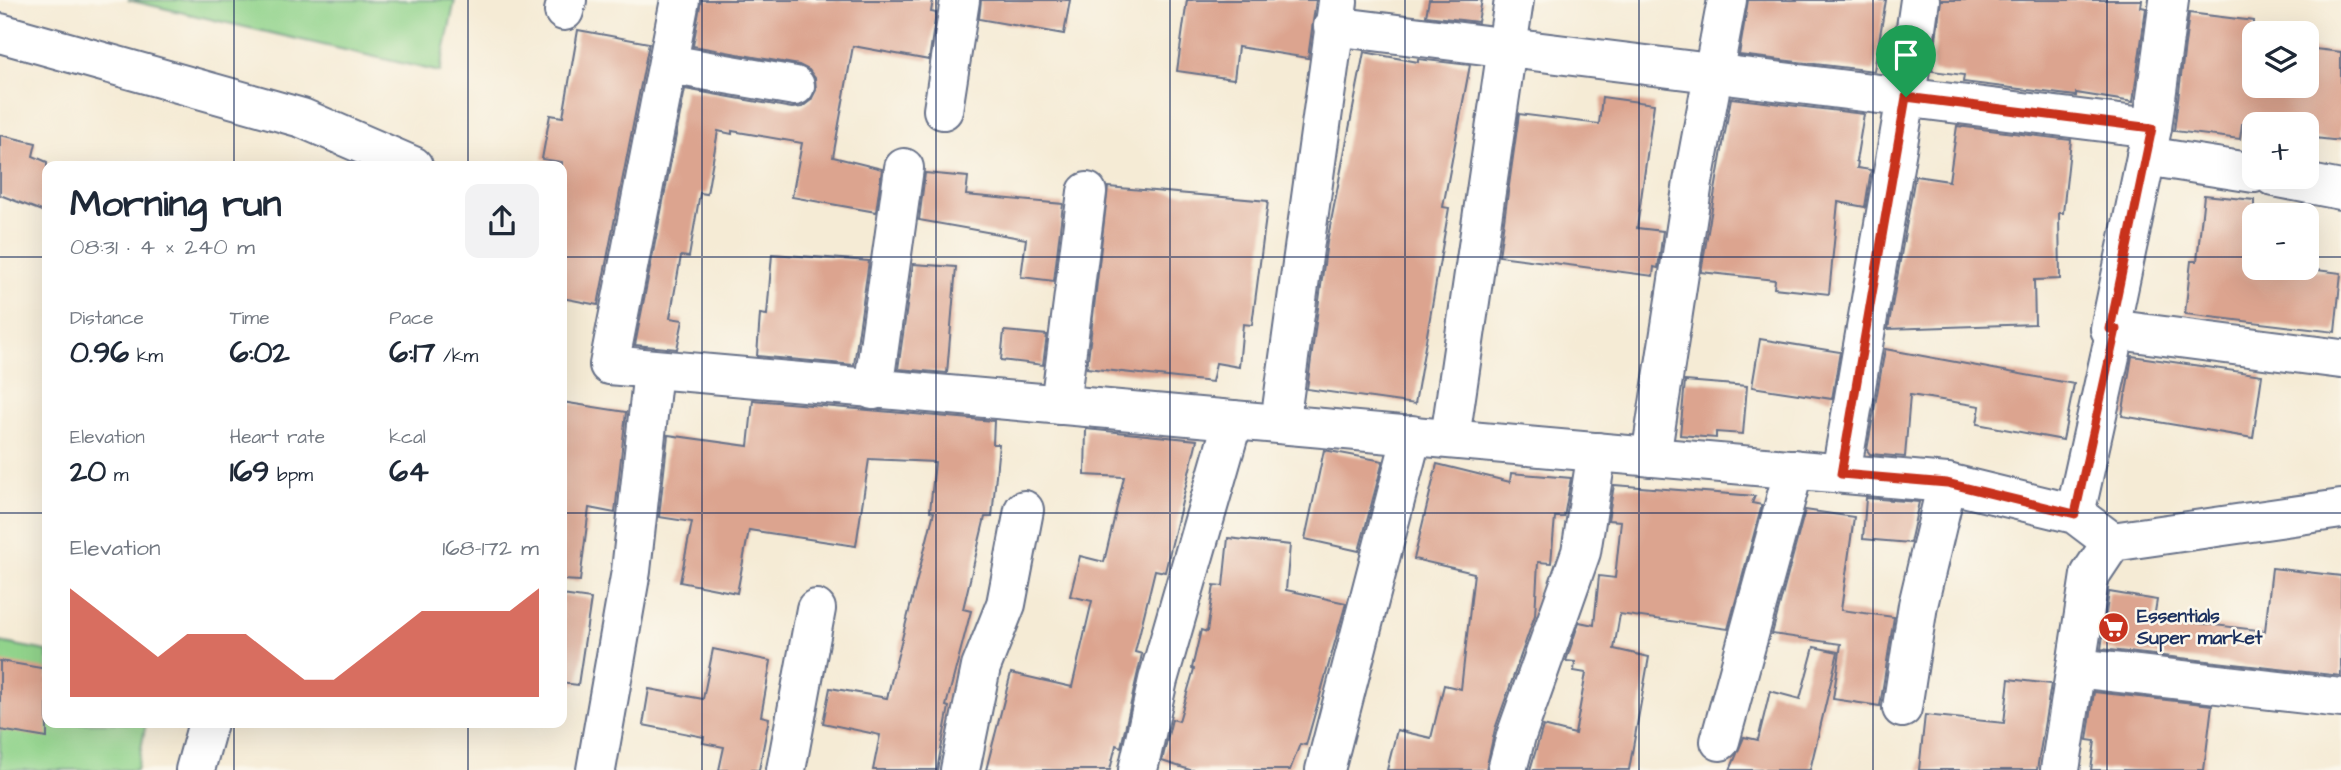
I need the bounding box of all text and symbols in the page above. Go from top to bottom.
map controls [2242,21,2319,280]
button: layers [2242,21,2319,98]
pin [1876,25,1936,97]
icon: arrive [1887,36,1925,74]
button: + [2242,112,2319,189]
text: Morning run [70,179,282,231]
button: share [465,184,539,258]
button: − [2242,203,2319,280]
text: 08:31 · 4 × 240 m [70,231,255,263]
text: Distance [70,305,144,332]
text: Time [230,305,269,332]
text: Pace [389,305,433,332]
text: 0.96 [70,332,129,374]
text: 6:02 [230,332,290,374]
text: 6:17 [389,332,435,374]
text: km [129,343,163,370]
text: /km [435,343,478,370]
text: Elevation [70,424,145,451]
text: Heart rate [230,424,325,451]
text: kcal [389,424,426,451]
text: 20 [70,451,106,493]
text: 169 [230,451,269,493]
text: 64 [389,451,429,493]
text: m [106,462,129,489]
text: bpm [269,462,313,489]
text: Elevation [70,532,161,564]
text: 168–172 m [442,532,539,564]
place label: Essentials Super market [2136,603,2263,652]
supermarket icon: Essentials Super market [2097,610,2131,644]

